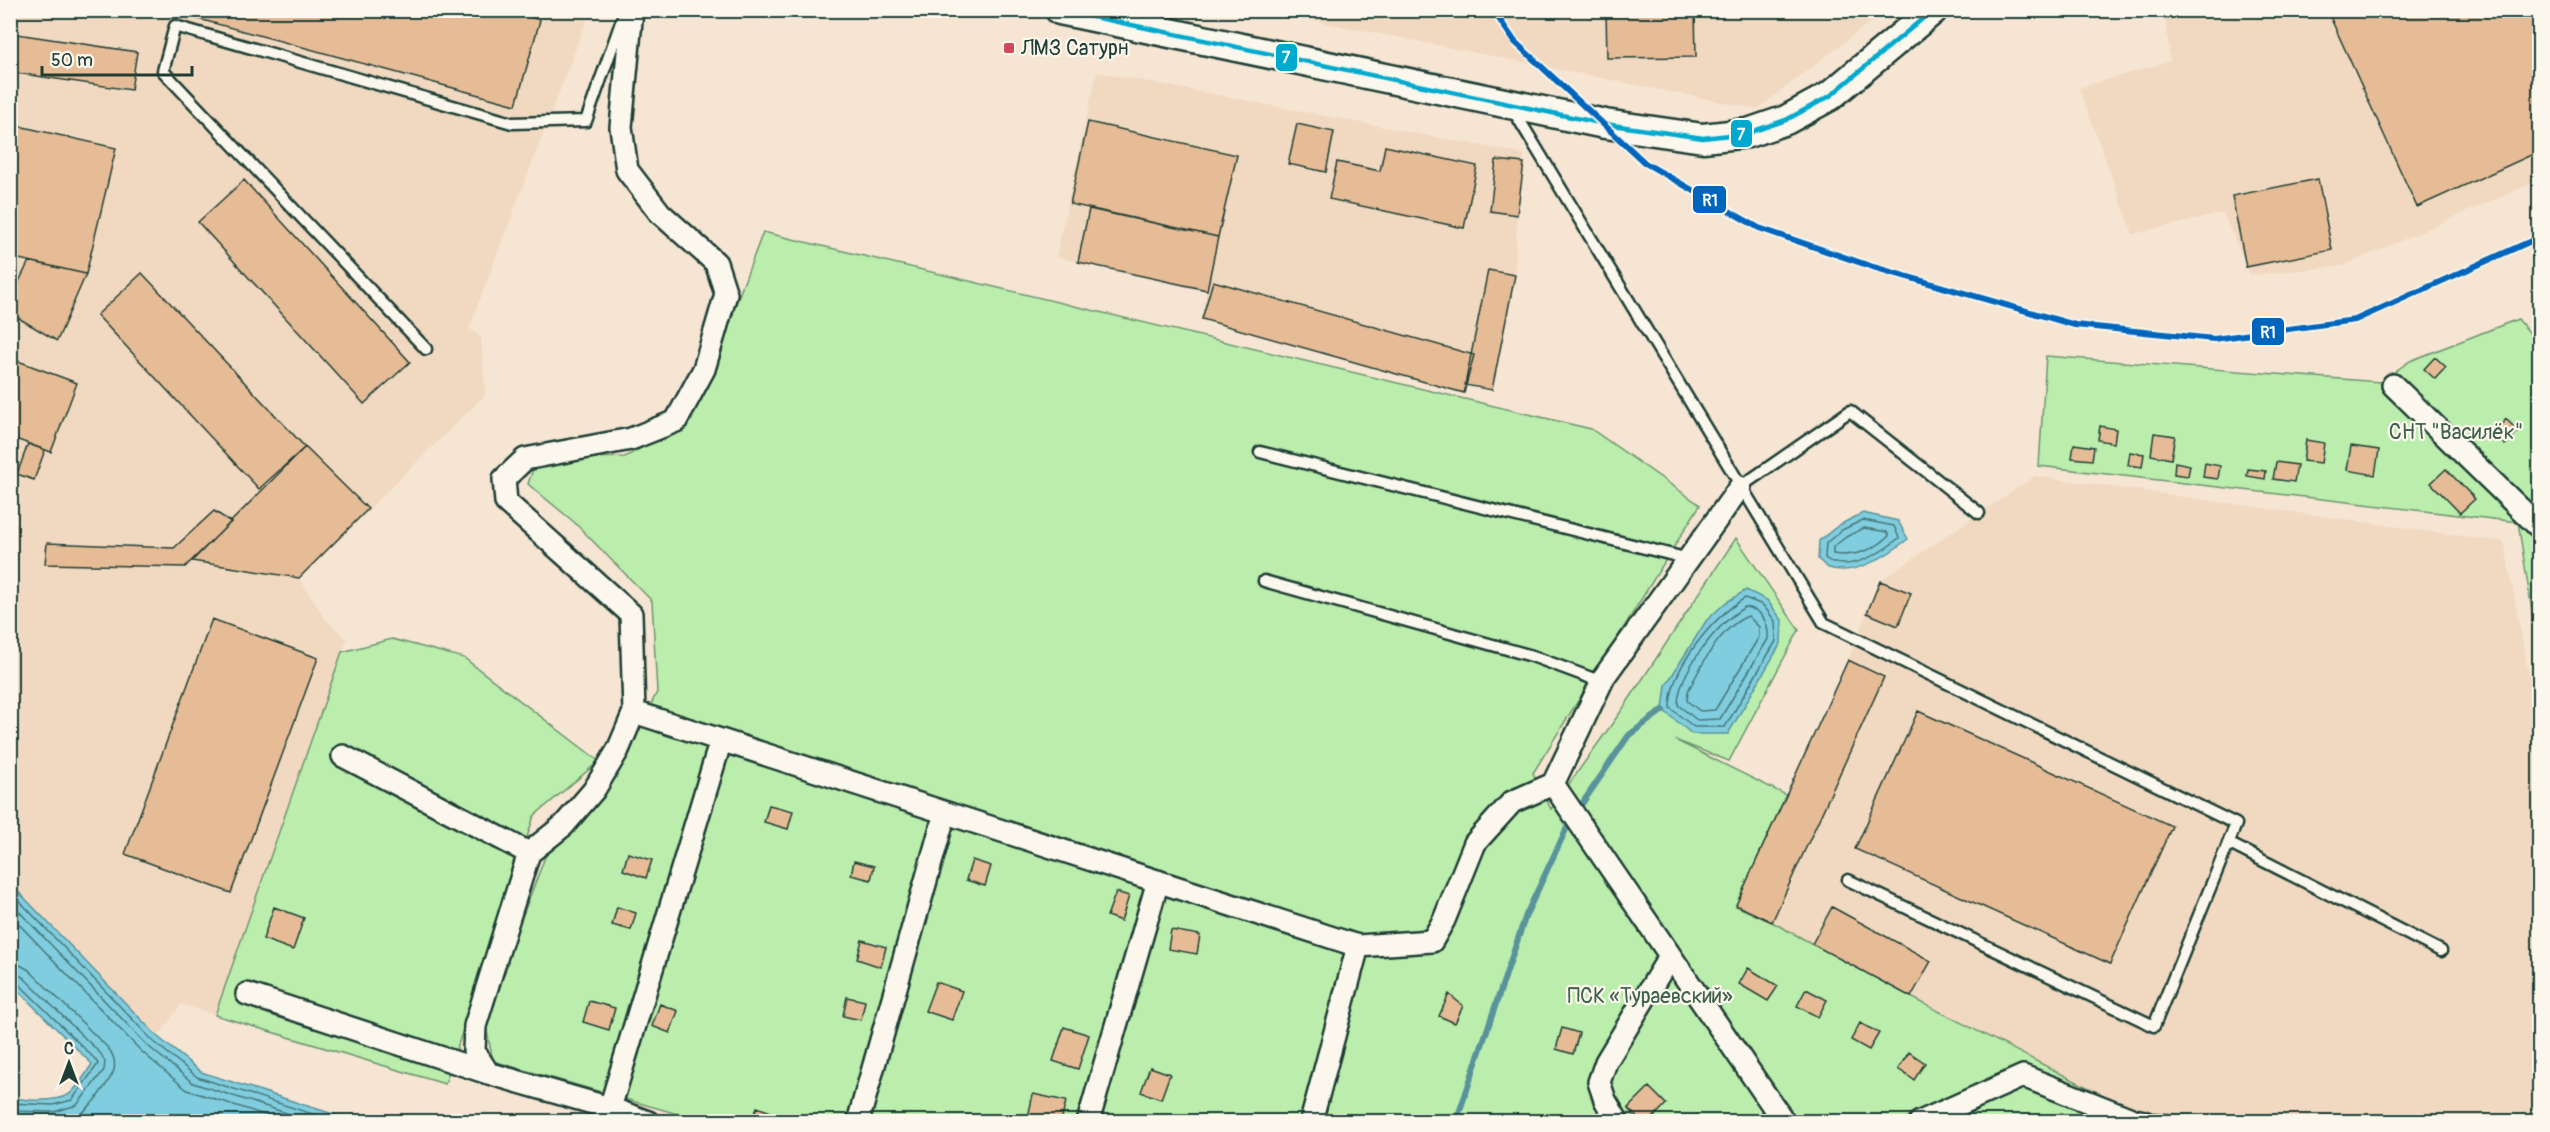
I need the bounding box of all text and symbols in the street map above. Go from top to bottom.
place label: ЛМЗ Сатурн [1020,35,1128,62]
scale bar [42,39,192,77]
marker: ЛМЗ Сатурн [1002,41,1016,55]
line badge: 7 [1275,43,1298,72]
text: 7 [1282,48,1291,68]
text: 50 m [51,49,93,72]
line badge: 7 [1730,119,1753,148]
text: 7 [1737,125,1746,145]
line badge: R1 [1692,185,1727,214]
text: R1 [1702,191,1718,211]
line badge: R1 [2251,317,2285,346]
text: R1 [2260,323,2276,343]
park label: СНТ "Василёк" [2389,419,2523,446]
park label: ПСК «Тураевский» [1567,983,1733,1010]
north arrow [39,1033,99,1093]
text: С [64,1039,74,1059]

